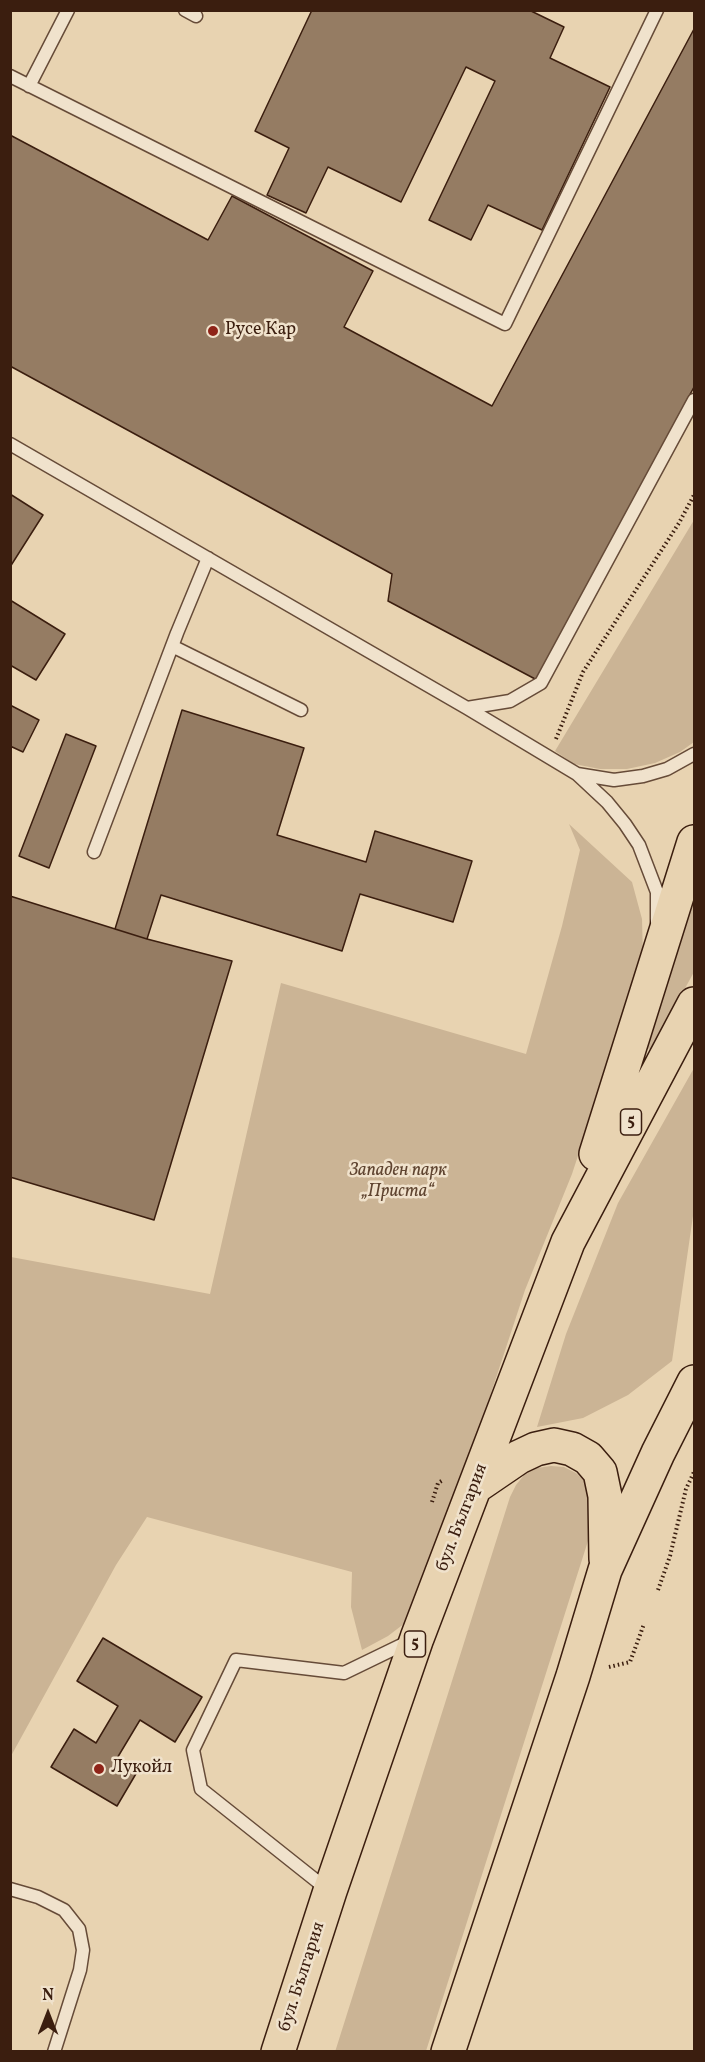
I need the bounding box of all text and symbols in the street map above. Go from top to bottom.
place label: Русе Кар [225,320,296,342]
marker: Русе Кар [206,324,220,338]
road number: 5 [620,1109,642,1135]
park label: Западен парк „Приста“ [350,1161,446,1204]
street label: бул. България [433,1461,493,1575]
road number: 5 [404,1631,426,1657]
place label: Лукойл [111,1758,172,1780]
marker: Лукойл [92,1762,106,1776]
street label: бул. България [275,1920,331,2034]
north arrow [18,1984,78,2044]
text: N [42,1985,54,2007]

